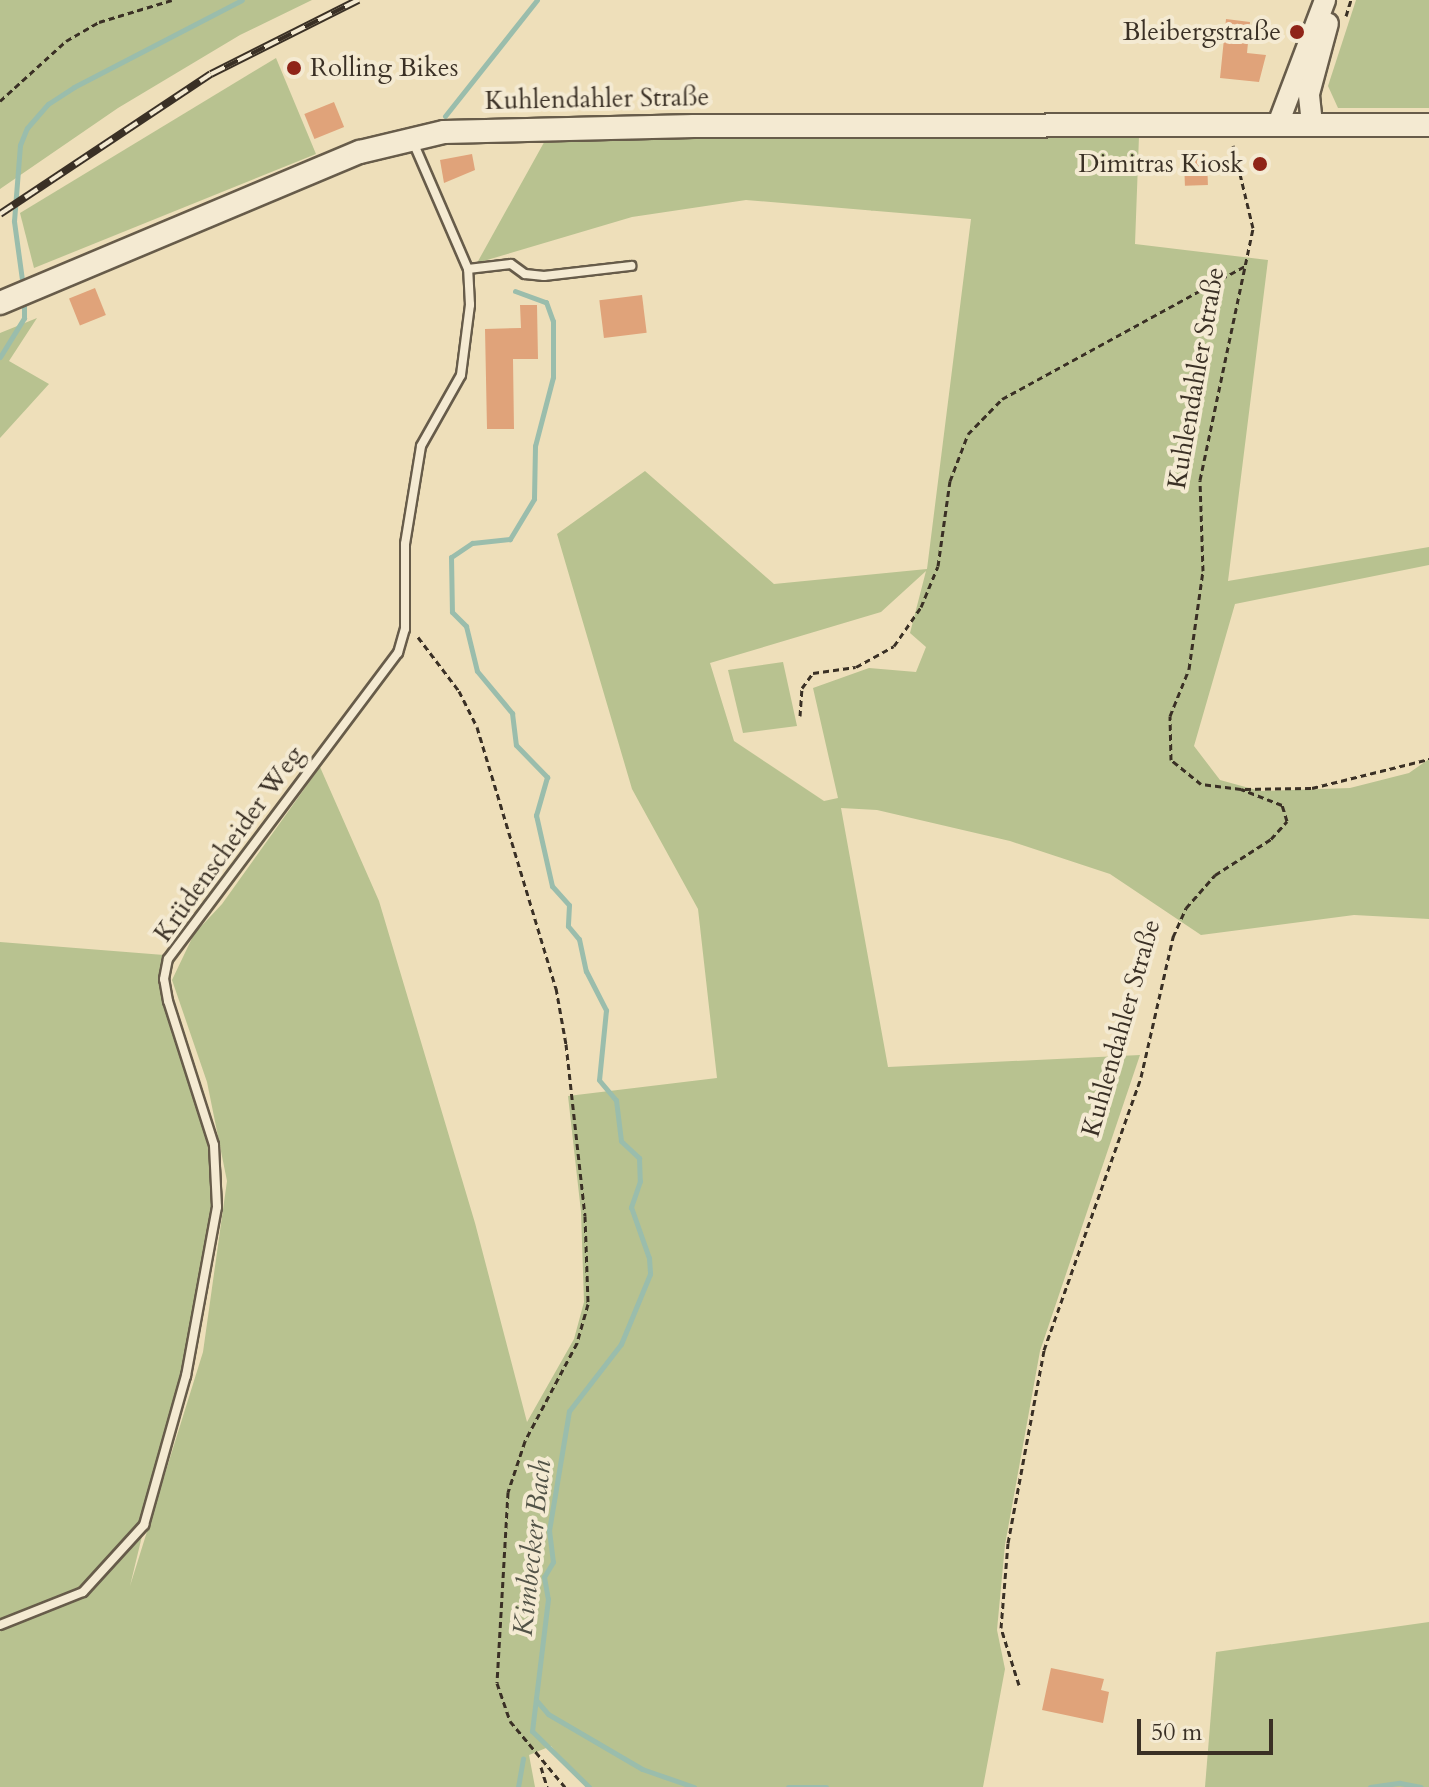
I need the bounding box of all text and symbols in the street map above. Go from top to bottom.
place label: Bleibergstraße [1123,16,1281,48]
marker: Bleibergstraße [1288,23,1306,41]
place label: Rolling Bikes [310,52,458,84]
marker: Rolling Bikes [285,59,303,77]
street label: Kuhlendahler Straße [484,81,710,117]
place label: Dimitras Kiosk [1078,148,1244,180]
marker: Dimitras Kiosk [1251,155,1269,173]
street label: Kuhlendahler Straße [1161,265,1231,491]
street label: Krüdenscheider Weg [147,740,311,948]
street label: Kuhlendahler Straße [1075,916,1167,1140]
water label: Kimbecker Bach [506,1458,558,1638]
scale bar [1141,1703,1277,1753]
text: 50 m [1151,1716,1202,1749]

